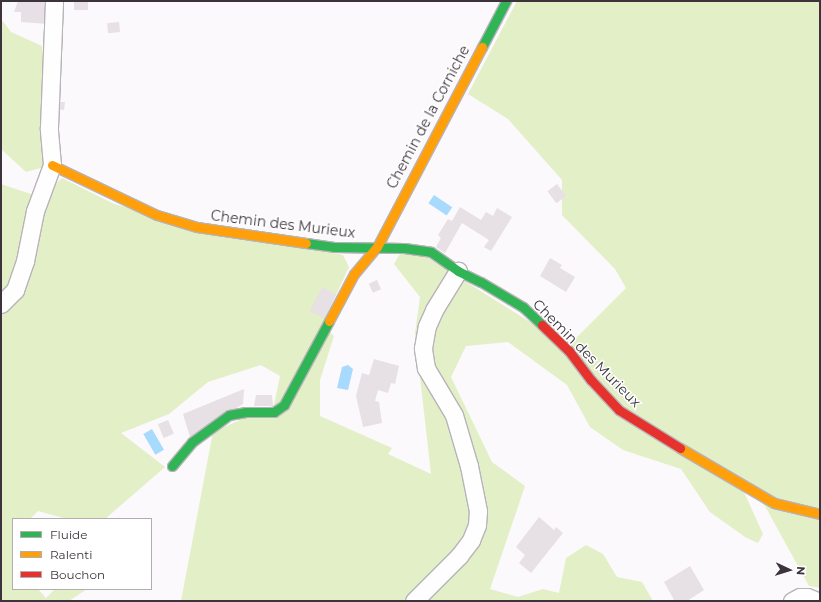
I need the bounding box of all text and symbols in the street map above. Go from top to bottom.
street label: Chemin de la Corniche [383,43,473,191]
street label: Chemin des Murieux [210,207,356,241]
street label: Chemin des Murieux [530,296,644,410]
legend [12,518,152,590]
text: Fluide [50,527,88,542]
text: Ralenti [50,547,92,562]
north arrow [769,550,809,590]
text: N [794,566,808,576]
text: Bouchon [50,567,105,582]

